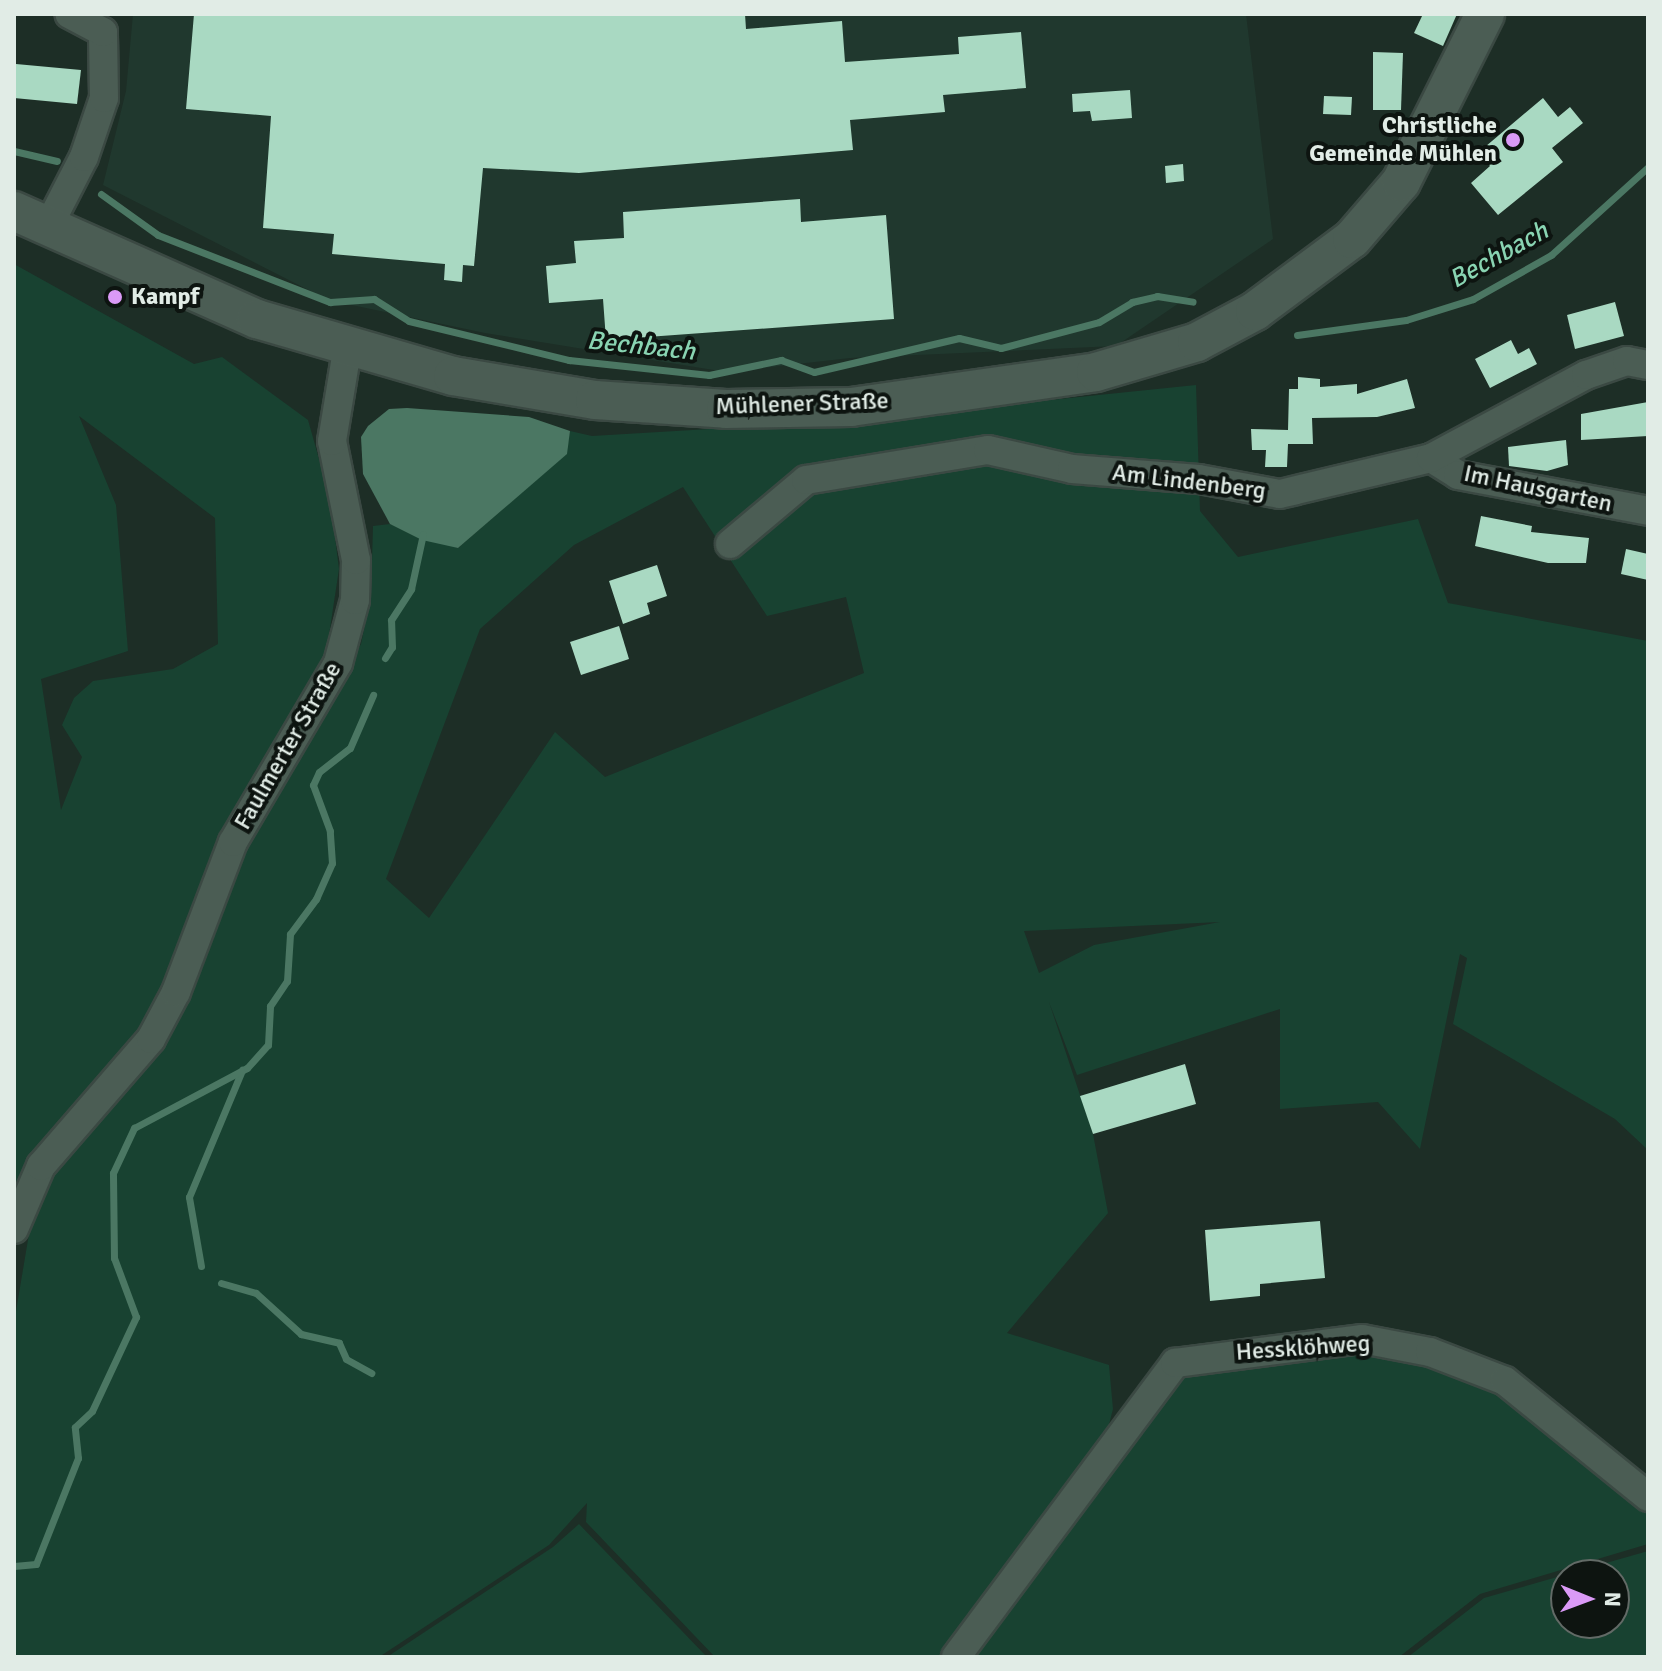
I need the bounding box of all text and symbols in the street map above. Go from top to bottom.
place label: Christliche Gemeinde Mühlen [1309,112,1497,168]
marker: Christliche Gemeinde Mühlen [1504,131,1522,149]
water label: Bechbach [1444,216,1554,296]
place label: Kampf [131,283,199,311]
marker: Kampf [106,288,124,306]
water label: Bechbach [585,326,697,368]
street label: Mühlener Straße [715,387,889,421]
street label: Am Lindenberg [1111,458,1267,506]
street label: Im Hausgarten [1461,459,1615,519]
street label: Faulmerter Straße [228,657,348,835]
street label: Hessklöhweg [1235,1329,1371,1367]
north arrow [1550,1559,1630,1639]
text: N [1599,1592,1626,1607]

